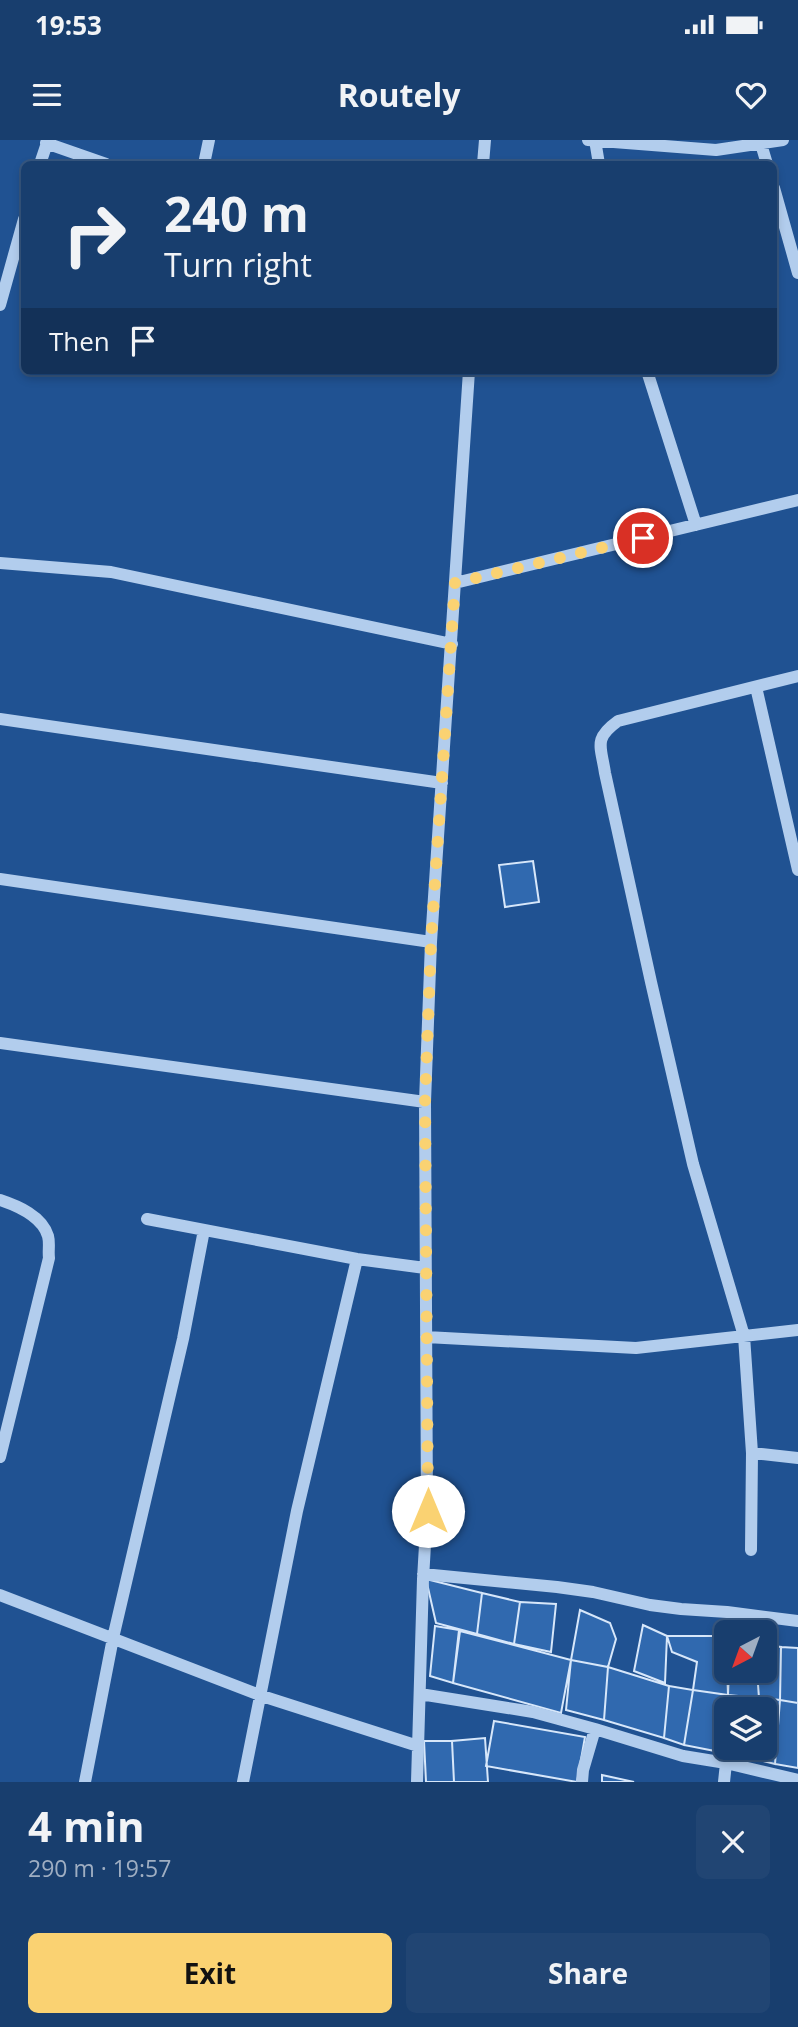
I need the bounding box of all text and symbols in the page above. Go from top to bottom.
text: 19:53 [35,7,102,43]
text: Routely [338,73,460,116]
icon: menu [28,76,66,114]
icon: heart [732,76,770,114]
text: 240 m [164,180,309,246]
icon: right [49,189,140,280]
text: Turn right [164,243,312,286]
icon: arrive [124,322,162,360]
text: Then [49,323,110,359]
pin [613,508,673,568]
icon: arrive [624,519,662,557]
position arrow [391,1474,465,1548]
north arrow [714,1620,777,1684]
map controls [714,1620,777,1760]
button: layers [714,1697,777,1760]
text: 4 min [28,1797,145,1854]
button: close [696,1805,770,1879]
text: 290 m · 19:57 [28,1852,171,1884]
button: Exit [28,1933,392,2013]
button: Share [406,1933,770,2013]

